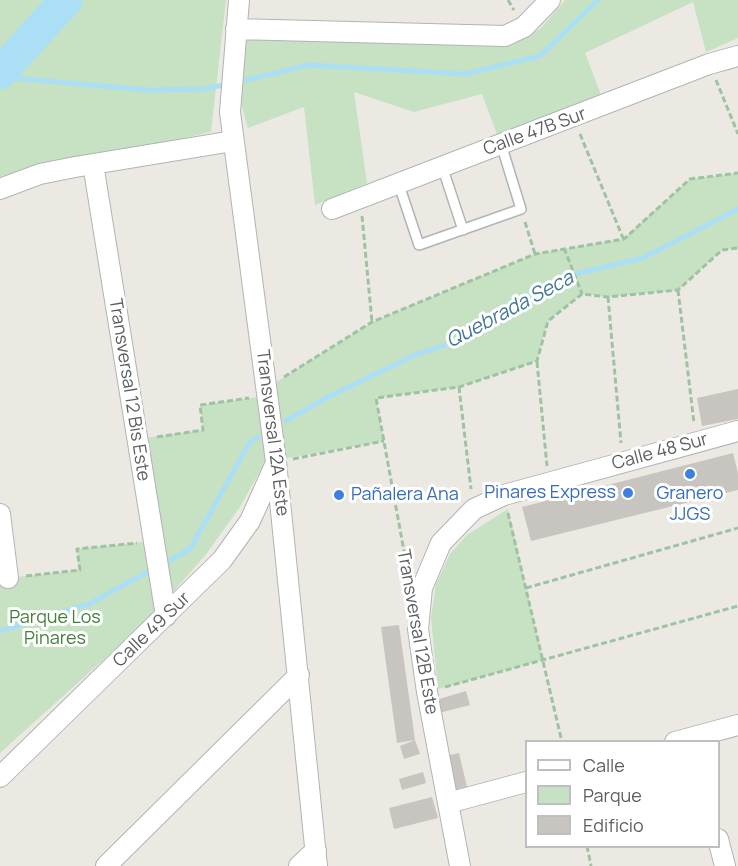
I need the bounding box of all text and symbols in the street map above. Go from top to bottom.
street label: Calle 47B Sur [481,103,589,161]
water label: Quebrada Seca [442,266,578,354]
street label: Transversal 12 Bis Este [104,297,154,483]
street label: Transversal 12A Este [251,349,293,517]
street label: Calle 48 Sur [610,429,710,475]
marker: Granero JJGS [683,467,697,481]
place label: Pinares Express [484,482,616,504]
place label: Granero JJGS [657,483,723,526]
place label: Pañalera Ana [351,484,459,506]
marker: Pinares Express [621,486,635,500]
marker: Pañalera Ana [332,488,346,502]
street label: Transversal 12B Este [392,548,442,716]
street label: Calle 49 Sur [109,588,195,672]
park label: Parque Los Pinares [9,607,101,650]
legend [525,740,720,848]
text: Calle [583,753,625,777]
text: Parque [583,783,642,807]
text: Edificio [583,813,644,837]

